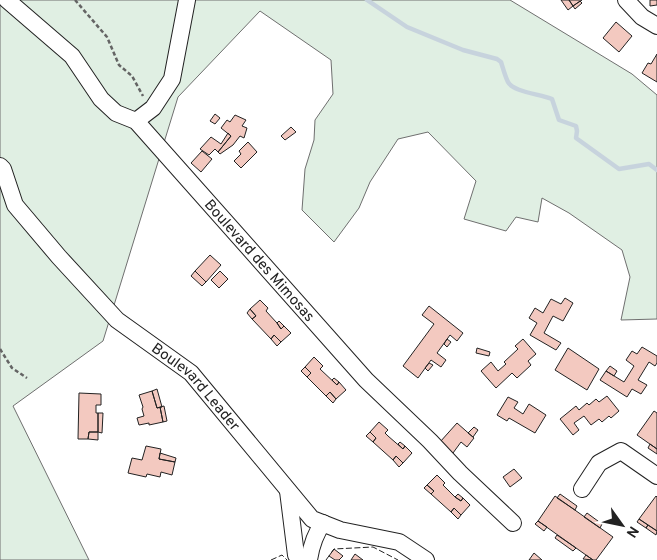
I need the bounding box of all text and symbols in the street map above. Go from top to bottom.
street label: Boulevard des Mimosas [199,196,318,326]
street label: Boulevard Leader [147,340,243,436]
north arrow [597,500,647,550]
text: N [622,522,642,540]

